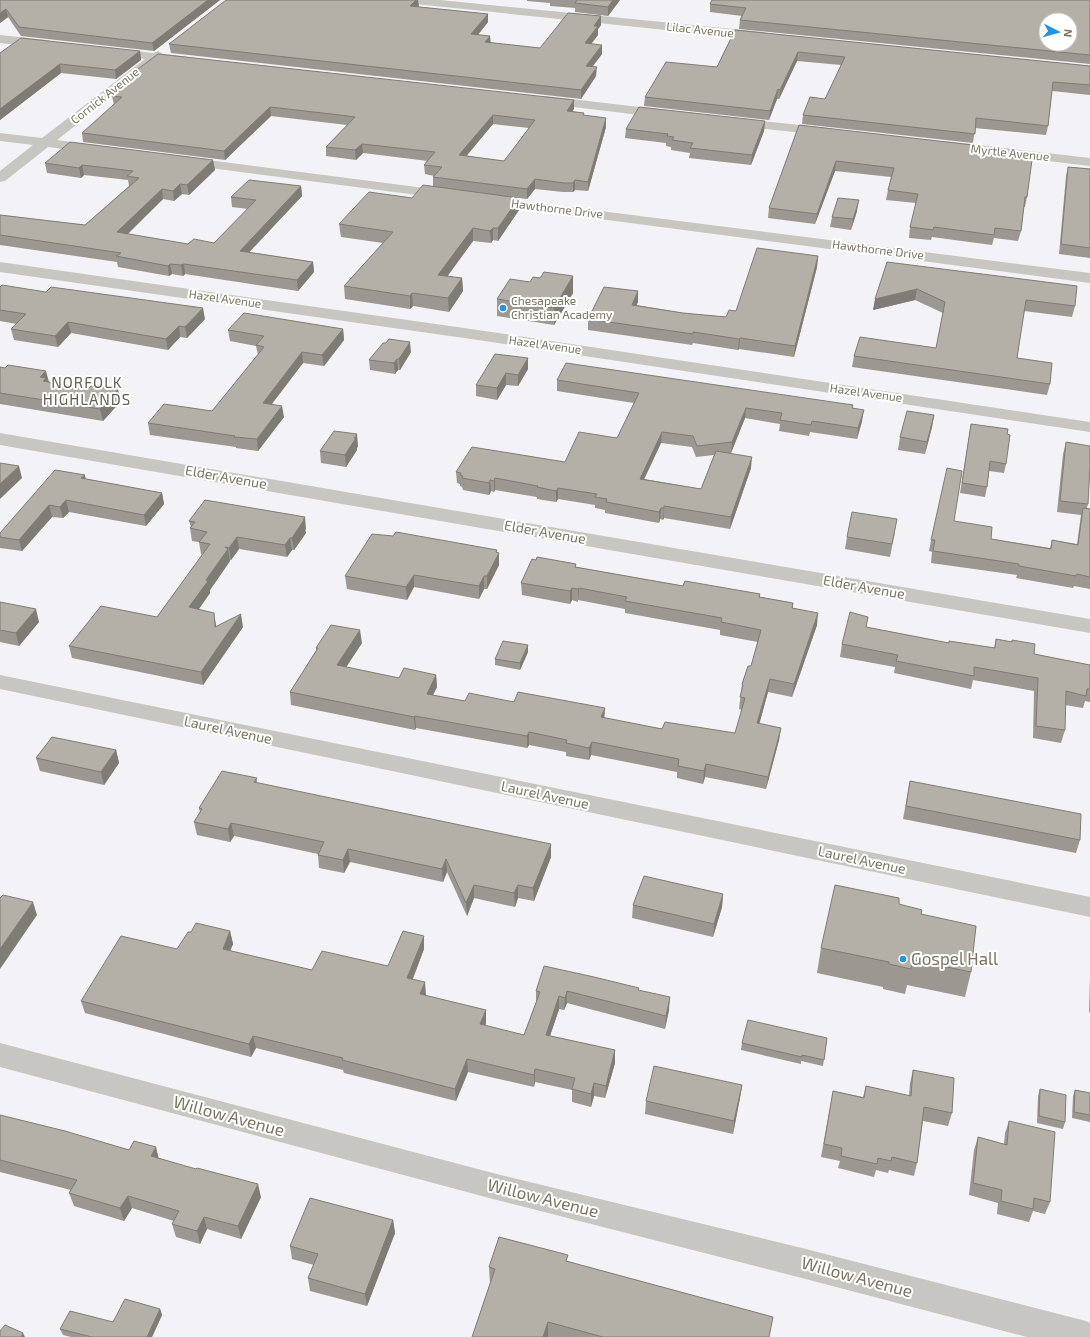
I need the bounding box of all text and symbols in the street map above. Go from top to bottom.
north arrow [1038,12,1078,52]
street label: Lilac Avenue [666,19,735,40]
text: N [1062,28,1075,38]
street label: Cornick Avenue [67,64,141,126]
street label: Myrtle Avenue [970,141,1050,163]
street label: Hawthorne Drive [510,195,604,221]
street label: Hawthorne Drive [831,236,925,262]
street label: Hazel Avenue [188,286,262,310]
place label: Chesapeake Christian Academy [511,293,613,321]
marker: Chesapeake Christian Academy [498,303,508,313]
street label: Hazel Avenue [508,332,582,356]
district label: NORFOLK HIGHLANDS [43,373,131,408]
street label: Hazel Avenue [829,380,903,404]
street label: Elder Avenue [184,461,268,492]
street label: Elder Avenue [503,516,587,547]
street label: Elder Avenue [822,571,906,602]
street label: Laurel Avenue [183,712,274,747]
street label: Laurel Avenue [500,777,591,812]
street label: Laurel Avenue [817,842,908,877]
place label: Gospel Hall [911,948,998,969]
marker: Gospel Hall [898,954,908,964]
street label: Willow Avenue [172,1091,287,1139]
street label: Willow Avenue [485,1174,601,1221]
street label: Willow Avenue [800,1252,915,1300]

